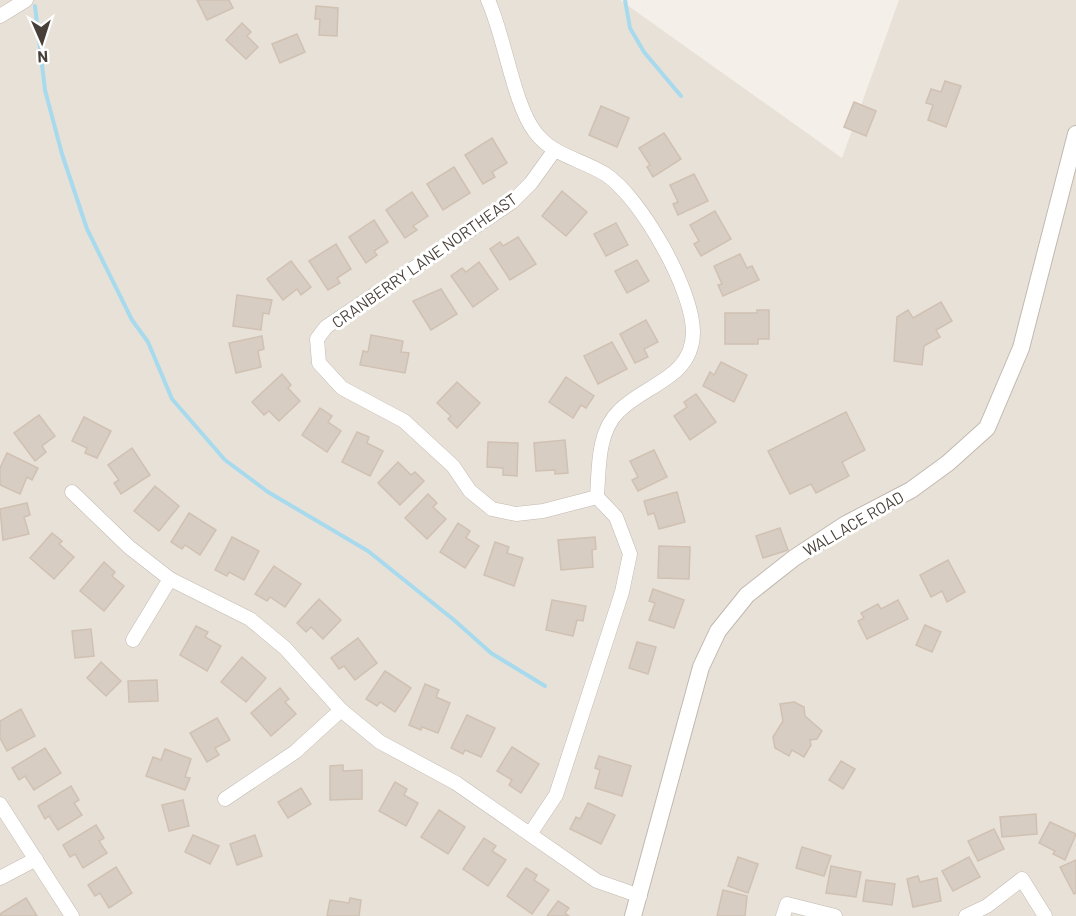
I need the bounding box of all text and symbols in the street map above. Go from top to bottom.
north arrow [12,12,72,72]
text: N [37,48,49,67]
street label: CRANBERRY LANE NORTHEAST [328,189,520,331]
street label: WALLACE ROAD [800,487,906,559]

